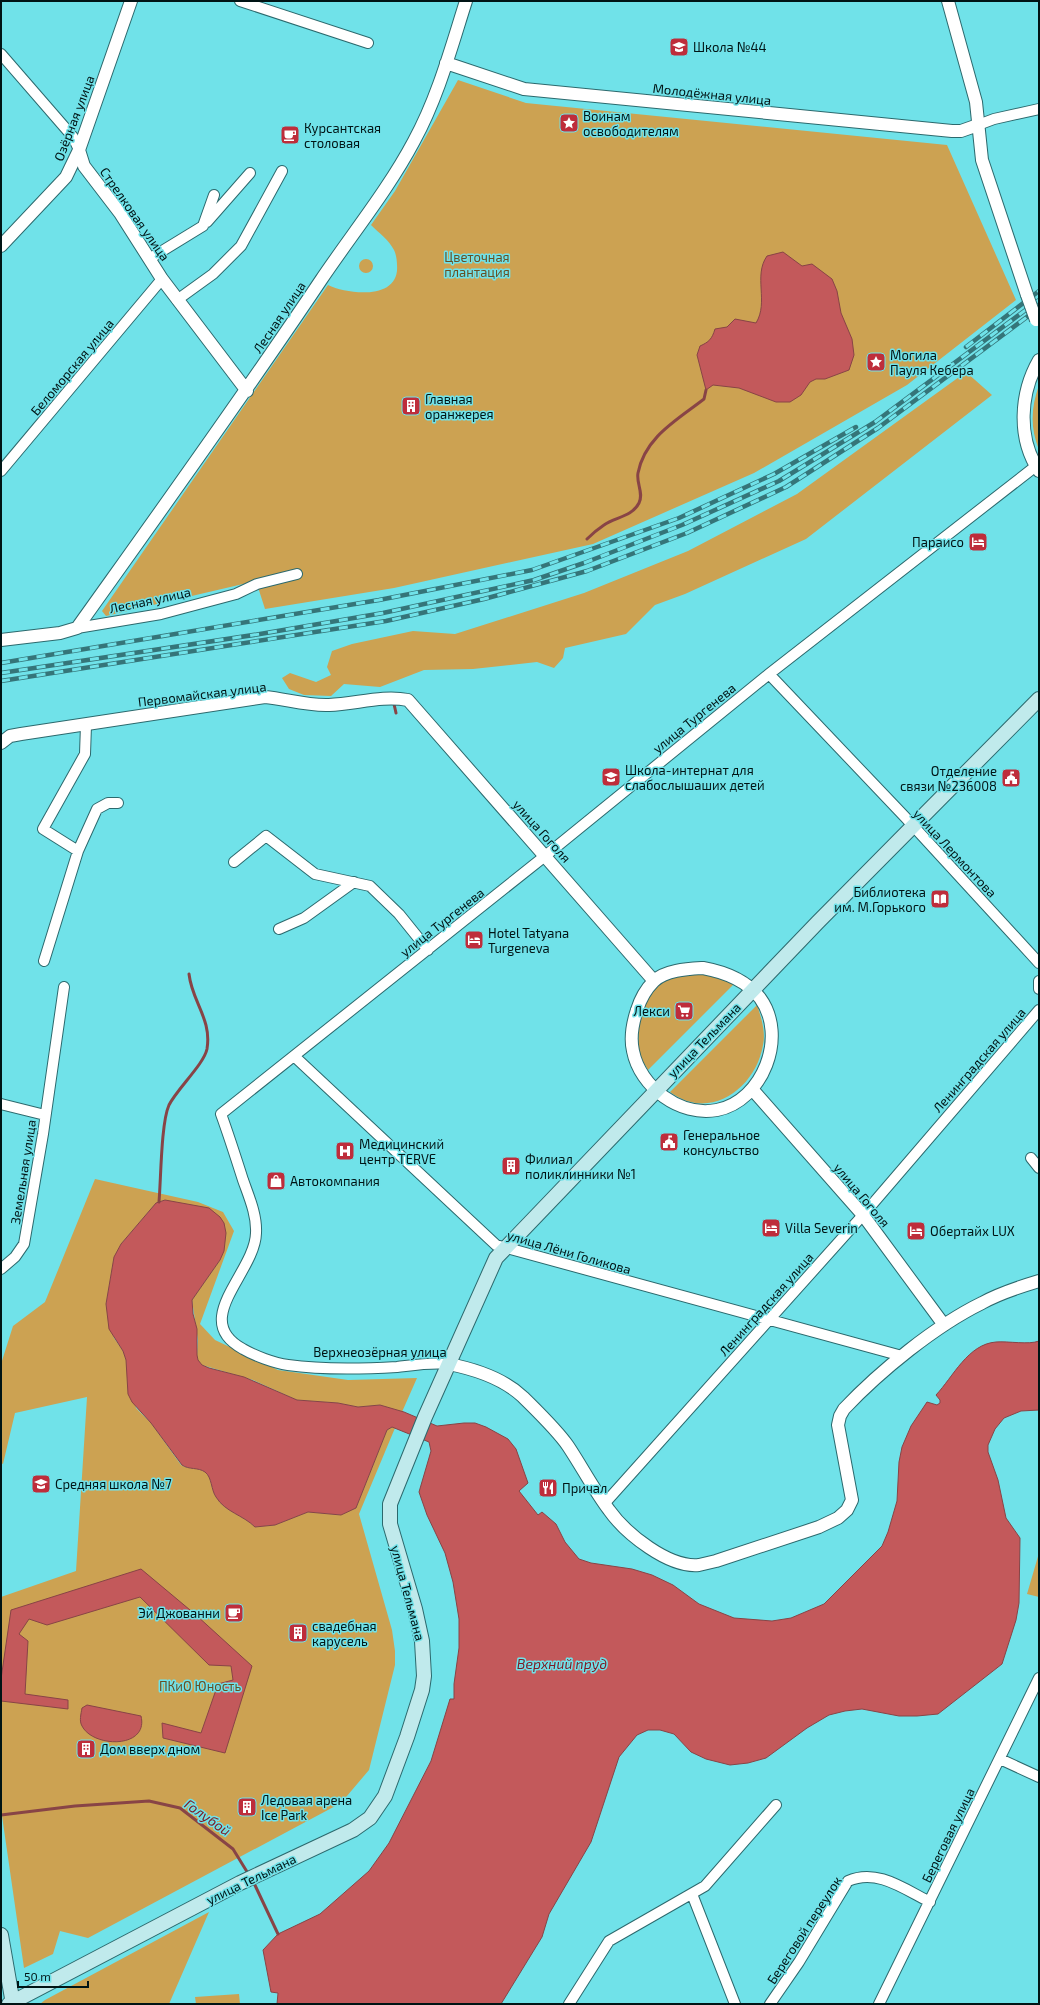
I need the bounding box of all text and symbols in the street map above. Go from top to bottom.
school or university icon: Школа №44 [668,36,690,58]
place label: Школа №44 [693,39,767,55]
street label: Озёрная улица [50,73,98,163]
street label: Молодёжная улица [652,80,772,108]
place label: Воинам освободителям [583,108,679,139]
place icon: Воинам освободителям [558,112,580,134]
place label: Курсантская столовая [304,120,381,151]
cafe icon: Курсантская столовая [279,124,301,146]
street label: Стрелковая улица [97,164,173,264]
park label: Цветочная плантация [444,249,510,280]
street label: Лесная улица [249,278,309,356]
street label: Беломорская улица [27,316,117,418]
place label: Могила Пауля Кебера [890,347,974,378]
place icon: Могила Пауля Кебера [865,351,887,373]
place label: Главная оранжерея [425,391,494,422]
building icon: Главная оранжерея [400,395,422,417]
hotel icon: Параисо [967,531,989,553]
place label: Параисо [912,534,964,550]
street label: Лесная улица [108,584,192,616]
street label: Первомайская улица [137,678,267,710]
street label: улица Тургенева [649,680,739,756]
place label: Школа-интернат для слабослышаших детей [625,762,765,793]
place label: Отделение связи №236008 [900,763,997,794]
school or university icon: Школа-интернат для слабослышаших детей [600,766,622,788]
public building icon: Отделение связи №236008 [1000,767,1022,789]
street label: улица Гоголя [510,796,574,866]
street label: улица Лермонтова [910,805,1000,901]
street label: улица Тургенева [397,884,487,960]
place label: Библиотека им. М.Горького [834,884,926,915]
library icon: Библиотека им. М.Горького [929,888,951,910]
place label: Hotel Tatyana Turgeneva [488,925,569,956]
hotel icon: Hotel Tatyana Turgeneva [463,929,485,951]
street label: улица Тельмана [664,999,744,1081]
supermarket icon: Лекси [673,1000,695,1022]
place label: Лекси [634,1003,670,1019]
street label: Ленинградская улица [929,1004,1029,1116]
street label: Земельная улица [7,1118,39,1226]
place label: Генеральное консульство [683,1127,760,1158]
public building icon: Генеральное консульство [658,1131,680,1153]
place label: Медицинский центр TERVE [359,1136,444,1167]
hospital icon: Медицинский центр TERVE [334,1140,356,1162]
place label: Филиал поликлинники №1 [525,1151,636,1182]
building icon: Филиал поликлинники №1 [500,1155,522,1177]
street label: улица Гоголя [831,1160,893,1230]
shop icon: Автокомпания [265,1170,287,1192]
place label: Автокомпания [290,1173,380,1189]
hotel icon: Villa Severin [760,1217,782,1239]
place label: Villa Severin [785,1220,858,1236]
hotel icon: Обертайх LUX [905,1220,927,1242]
place label: Обертайх LUX [930,1223,1015,1239]
street label: улица Лёни Голикова [505,1227,633,1277]
street label: Ленинградская улица [715,1249,817,1359]
street label: Верхнеозёрная улица [313,1344,447,1360]
school or university icon: Средняя школа №7 [30,1473,52,1495]
place label: Средняя школа №7 [55,1476,172,1492]
restaurant icon: Причал [537,1477,559,1499]
place label: Причал [562,1480,607,1496]
street label: улица Тельмана [388,1544,428,1642]
cafe icon: Эй Джованни [223,1602,245,1624]
place label: Эй Джованни [138,1605,220,1621]
place label: свадебная карусель [312,1618,377,1649]
building icon: свадебная карусель [287,1622,309,1644]
water label: Верхний пруд [517,1655,607,1672]
park label: ПКиО Юность [159,1678,241,1694]
building icon: Дом вверх дном [75,1738,97,1760]
place label: Дом вверх дном [100,1741,200,1757]
street label: Береговая улица [918,1785,978,1885]
place label: Ледовая арена Ice Park [261,1792,352,1823]
water label: Голубой [182,1795,234,1839]
building icon: Ледовая арена Ice Park [236,1796,258,1818]
street label: улица Тельмана [203,1850,299,1908]
street label: Береговой переулок [763,1873,845,1987]
scale bar [18,1963,88,1989]
text: 50 m [24,1969,51,1983]

